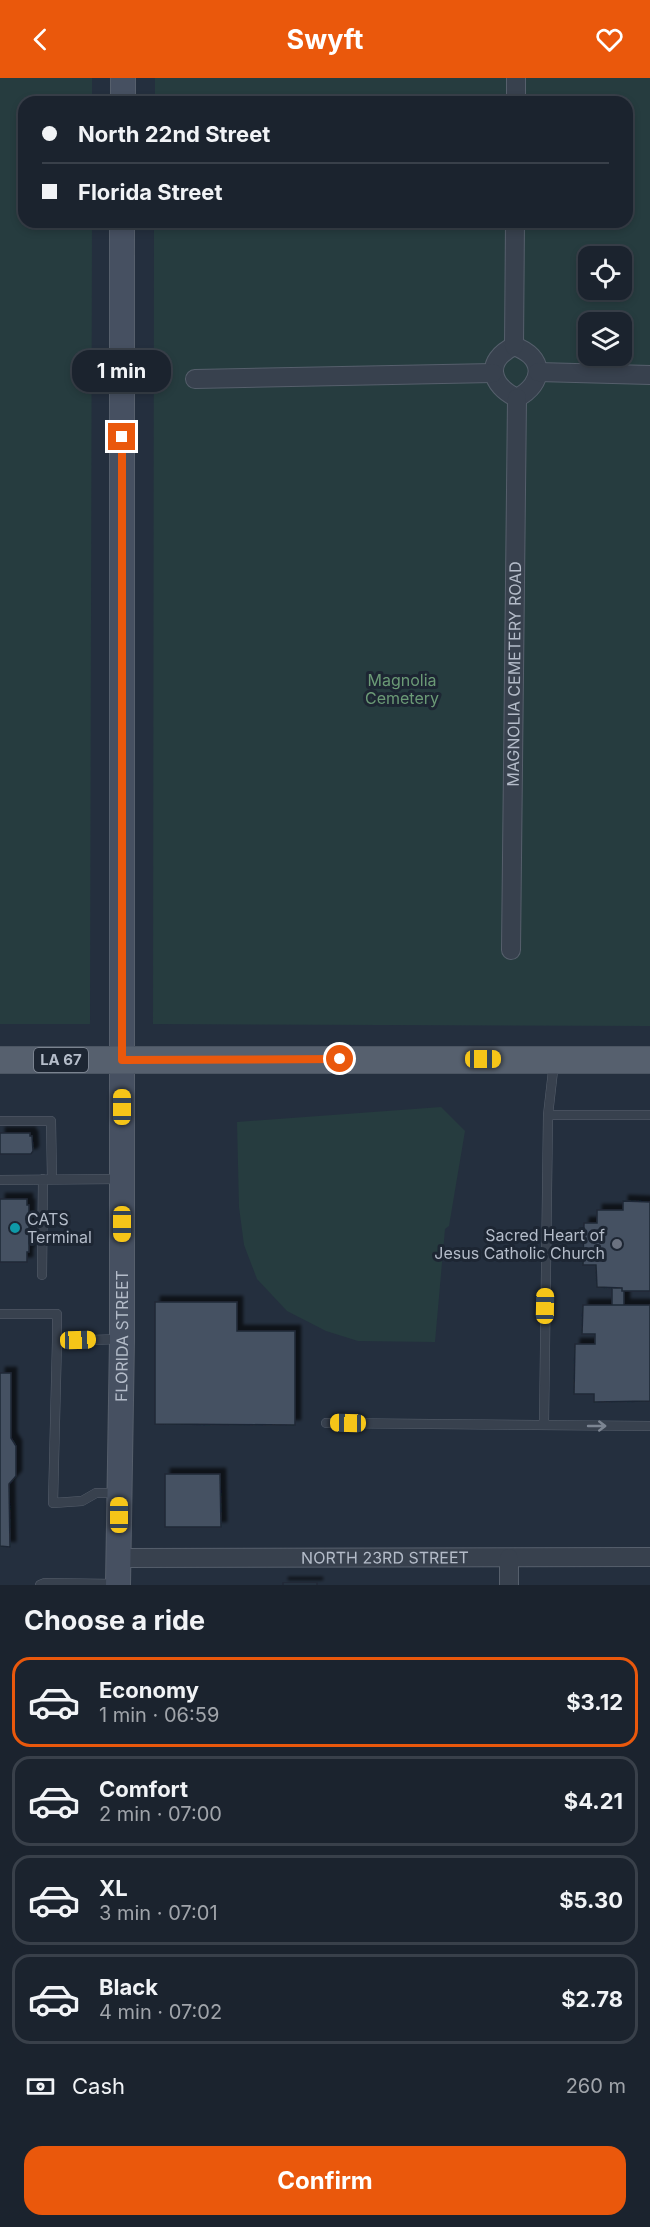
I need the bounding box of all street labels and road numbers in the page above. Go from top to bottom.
street label: MAGNOLIA CEMETERY ROAD [503,561,525,787]
road number: LA 67 [34,1048,88,1072]
street label: FLORIDA STREET [111,1270,132,1402]
street label: NORTH 23RD STREET [301,1547,469,1568]

